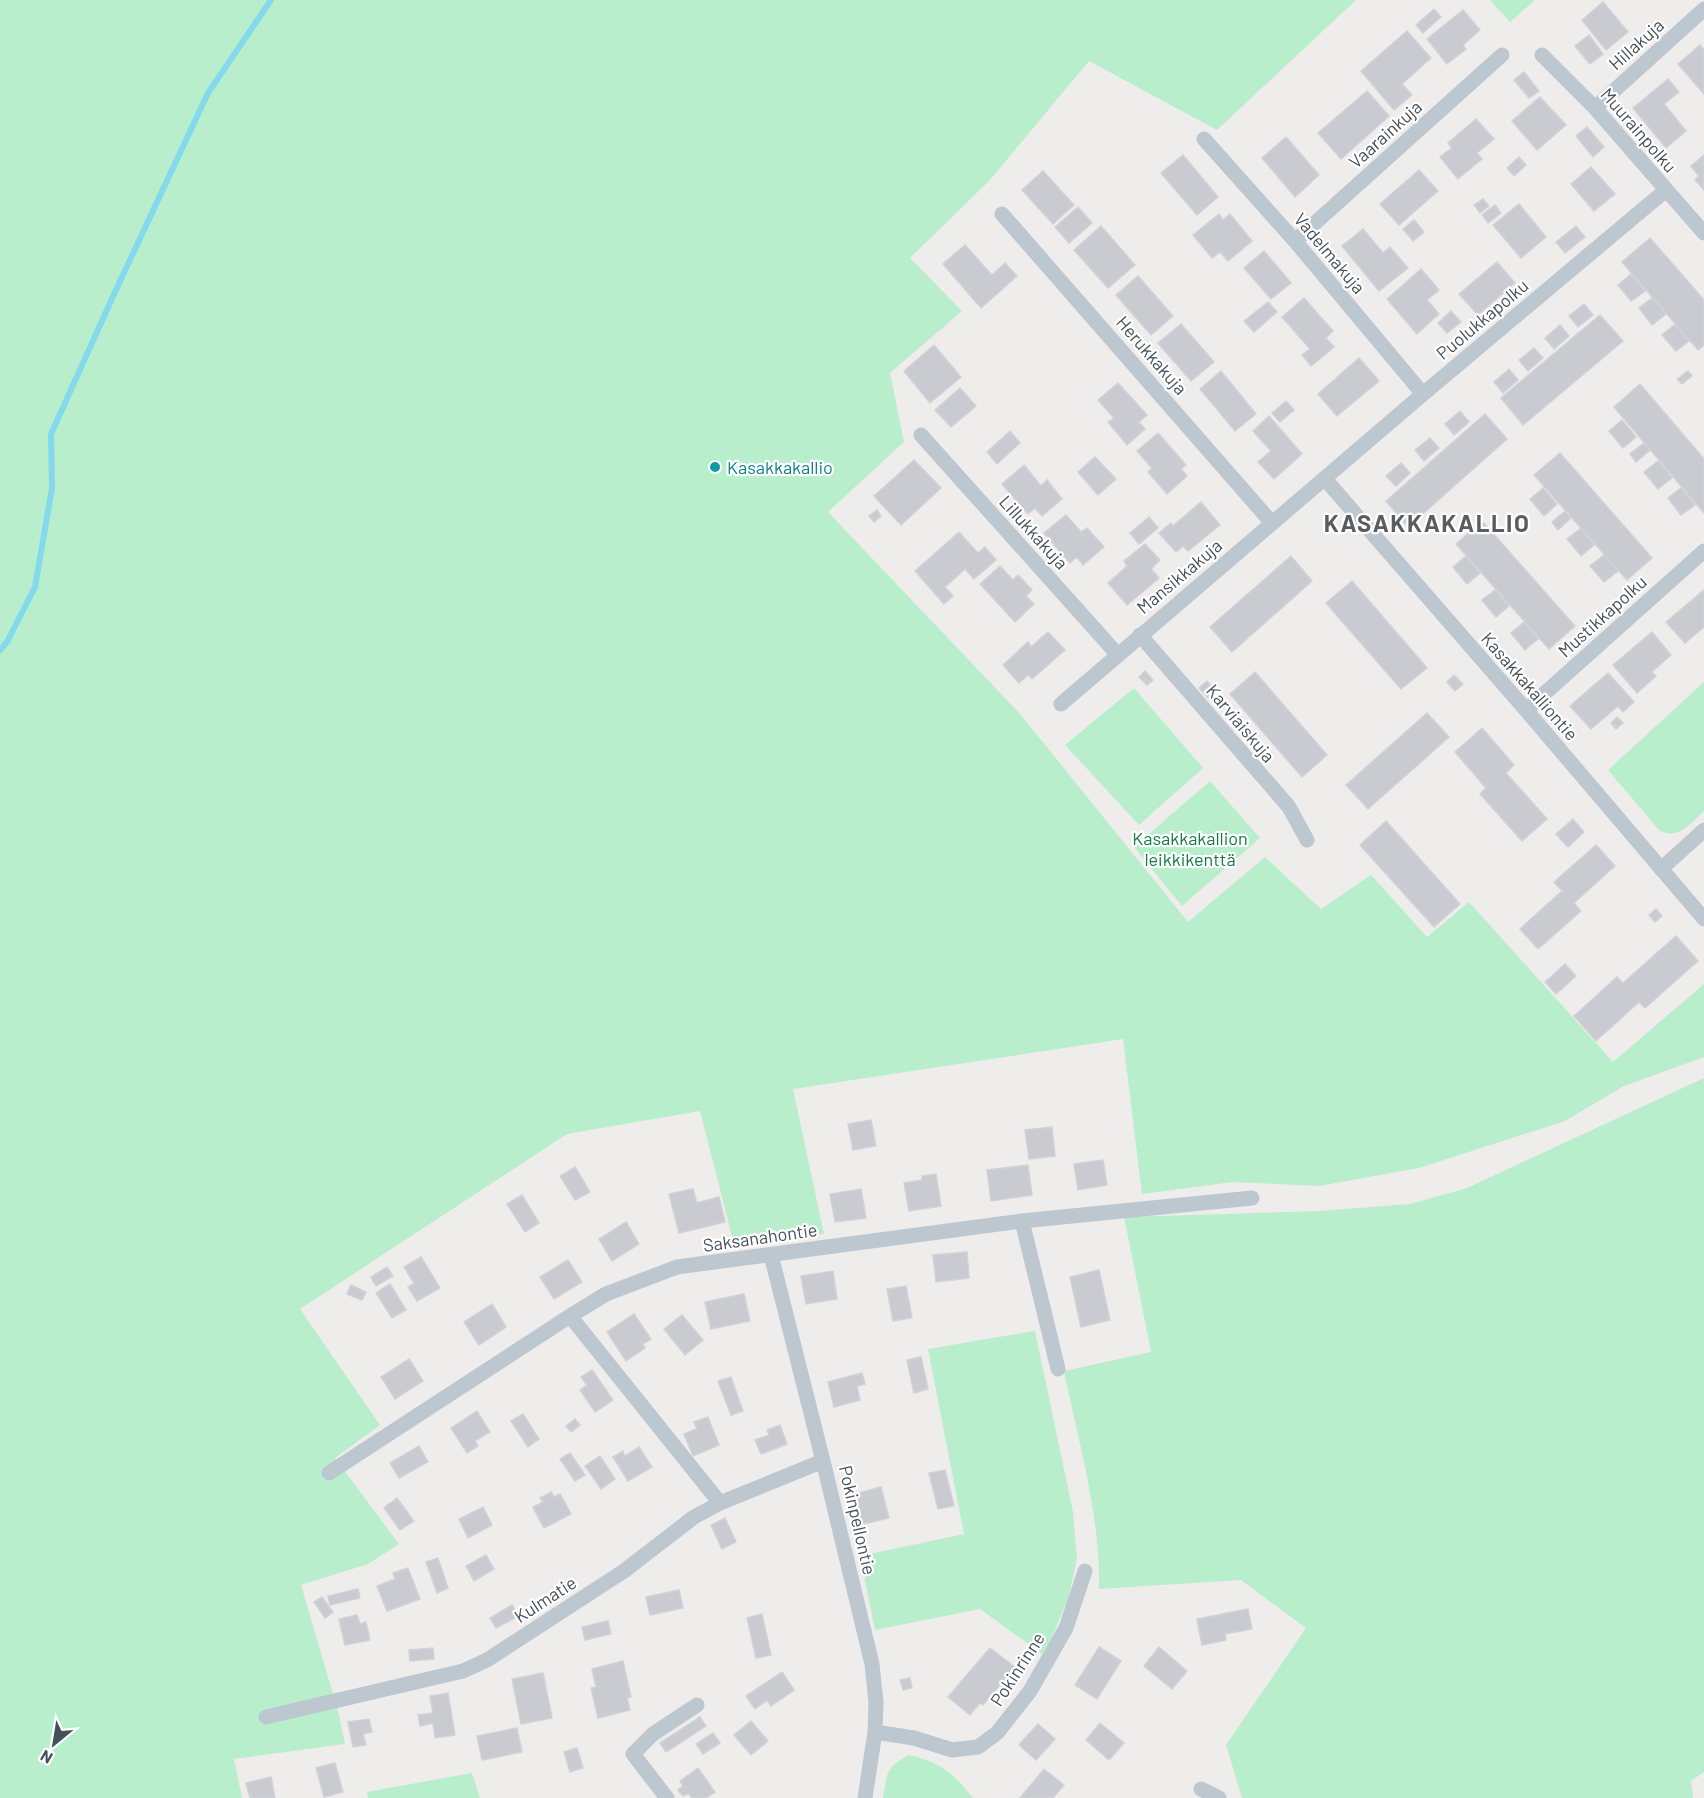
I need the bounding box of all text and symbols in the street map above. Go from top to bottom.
street label: Hillakuja [1604,14,1668,74]
street label: Muurainpolku [1596,83,1682,177]
street label: Vaarainkuja [1344,96,1426,172]
street label: Vadelmakuja [1290,208,1370,298]
street label: Puolukkapolku [1431,274,1533,364]
street label: Herukkakuja [1112,311,1192,399]
place label: Kasakkakallio [727,456,833,478]
marker: Kasakkakallio [708,460,722,474]
street label: Lillukkakuja [995,490,1073,574]
district label: KASAKKAKALLIO [1324,508,1530,537]
street label: Mansikkakuja [1132,534,1226,618]
street label: Mustikkapolku [1553,570,1651,662]
street label: Kasakkakalliontie [1477,627,1583,745]
street label: Karviaiskuja [1202,679,1280,767]
park label: Kasakkakallion leikkikenttä [1132,827,1248,870]
street label: Saksanahontie [701,1218,819,1256]
street label: Pokinpellontie [835,1463,881,1577]
street label: Kulmatie [510,1571,580,1627]
street label: Pokinrinne [985,1628,1049,1710]
north arrow [24,1714,84,1774]
text: N [37,1747,56,1768]

